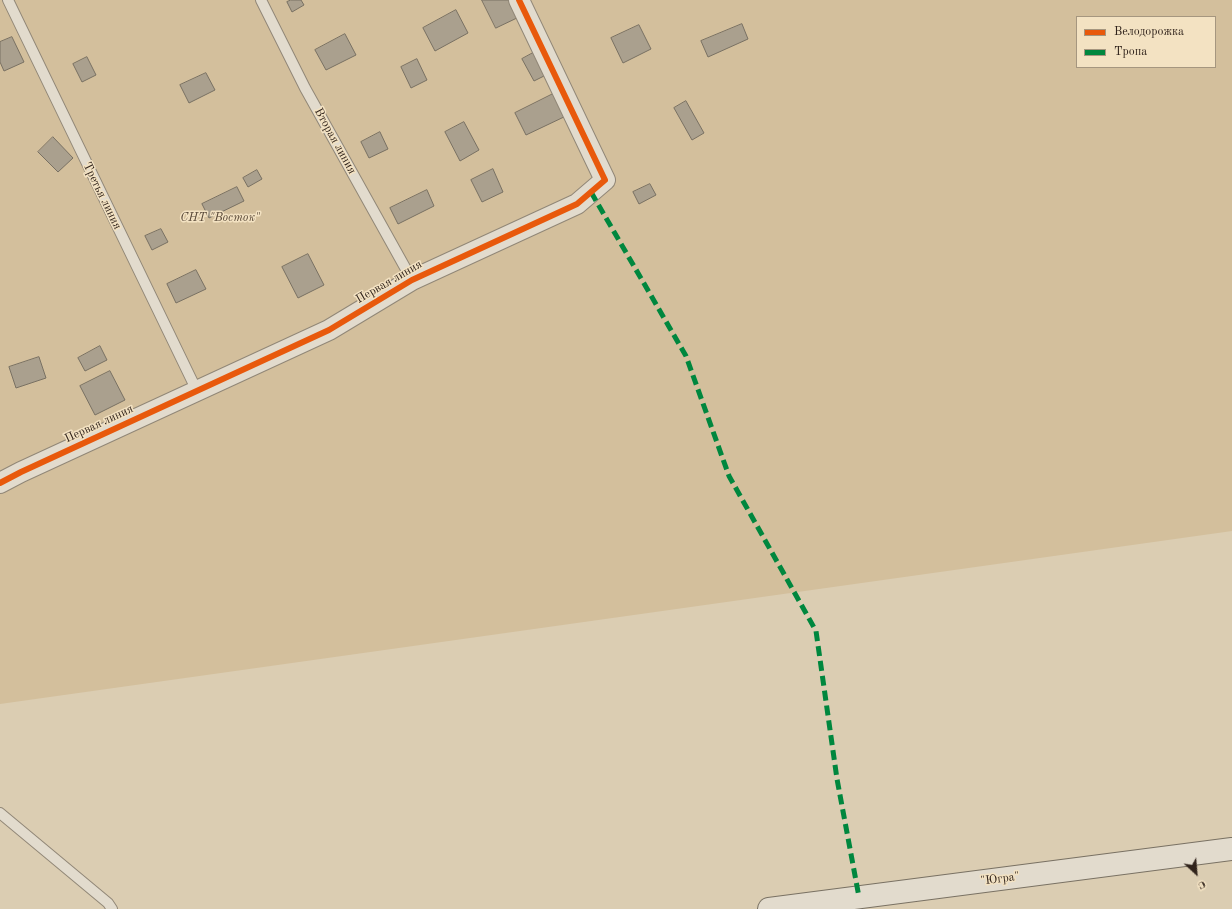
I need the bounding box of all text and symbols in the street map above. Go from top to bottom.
legend [1076,16,1216,68]
text: Велодорожка [1114,26,1184,38]
text: Тропа [1114,46,1147,58]
street label: Вторая линия [311,105,359,177]
street label: Третья линия [80,160,124,232]
park label: СНТ "Восток" [180,211,260,225]
street label: Первая линия [353,257,425,307]
street label: Первая линия [62,402,136,446]
north arrow [1176,853,1216,893]
street label: "Югра" [980,869,1020,889]
text: С [1196,878,1207,891]

